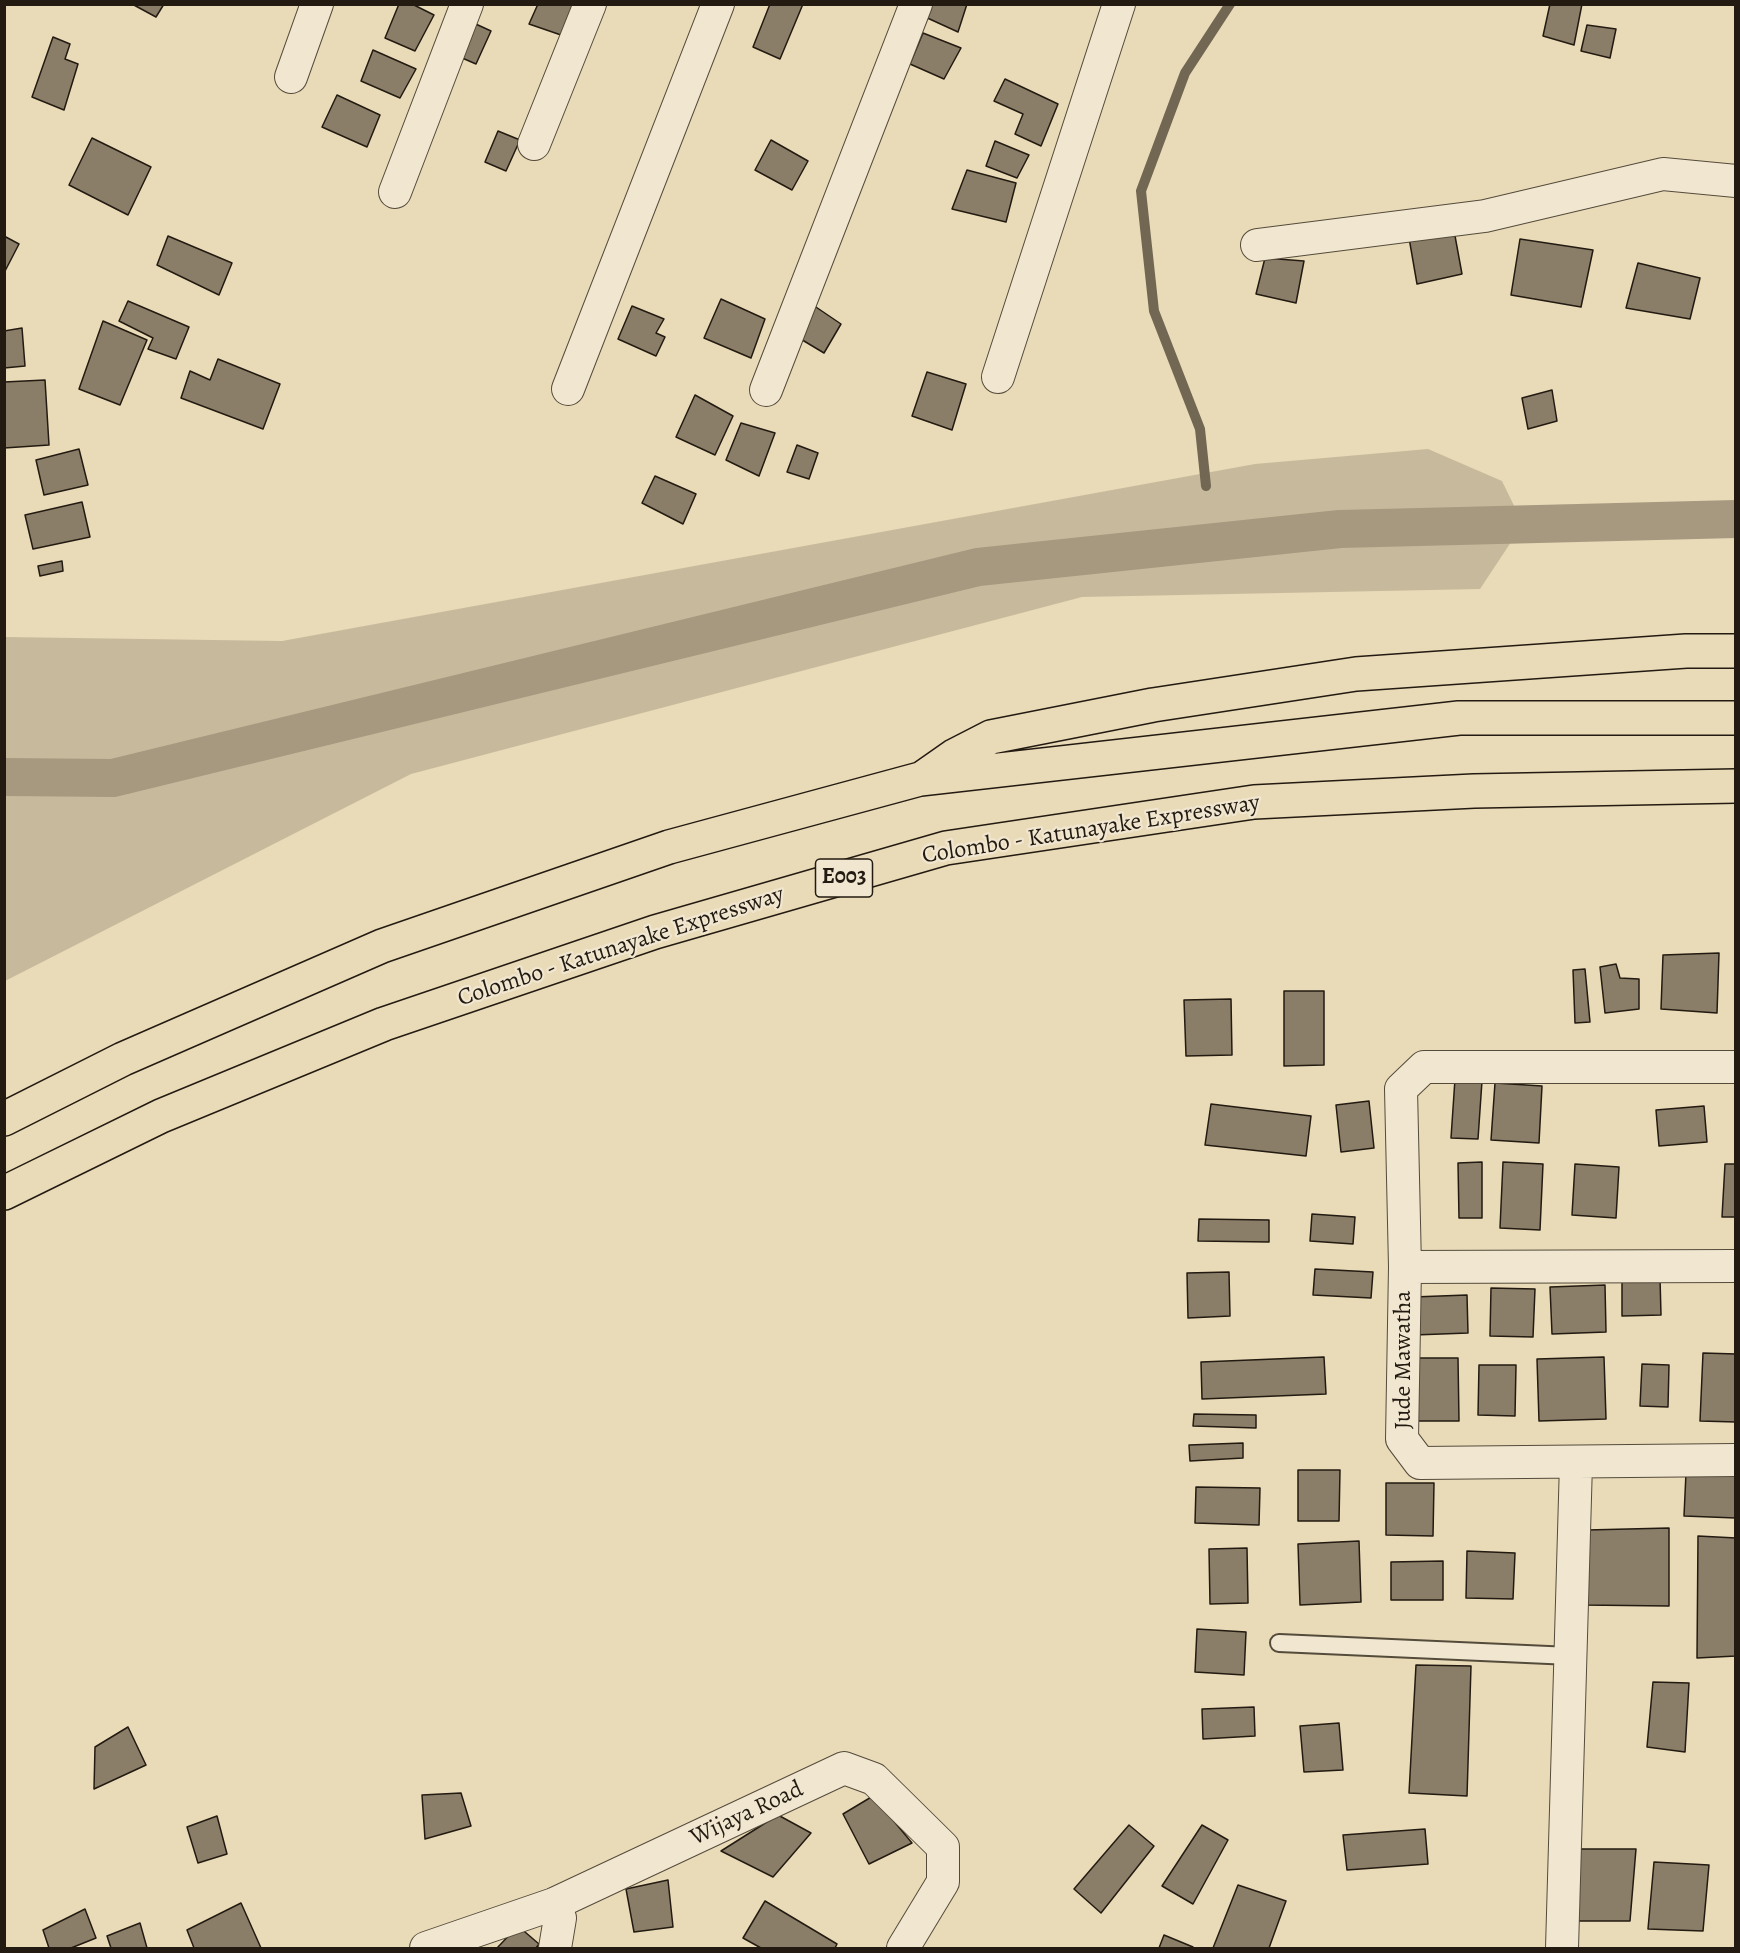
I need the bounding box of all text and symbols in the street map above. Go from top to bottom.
street label: Colombo - Katunayake Expressway [920,789,1262,871]
road number: E003 [816,859,872,897]
street label: Colombo - Katunayake Expressway [454,881,788,1013]
street label: Jude Mawatha [1390,1291,1418,1429]
street label: Wijaya Road [686,1775,808,1853]

